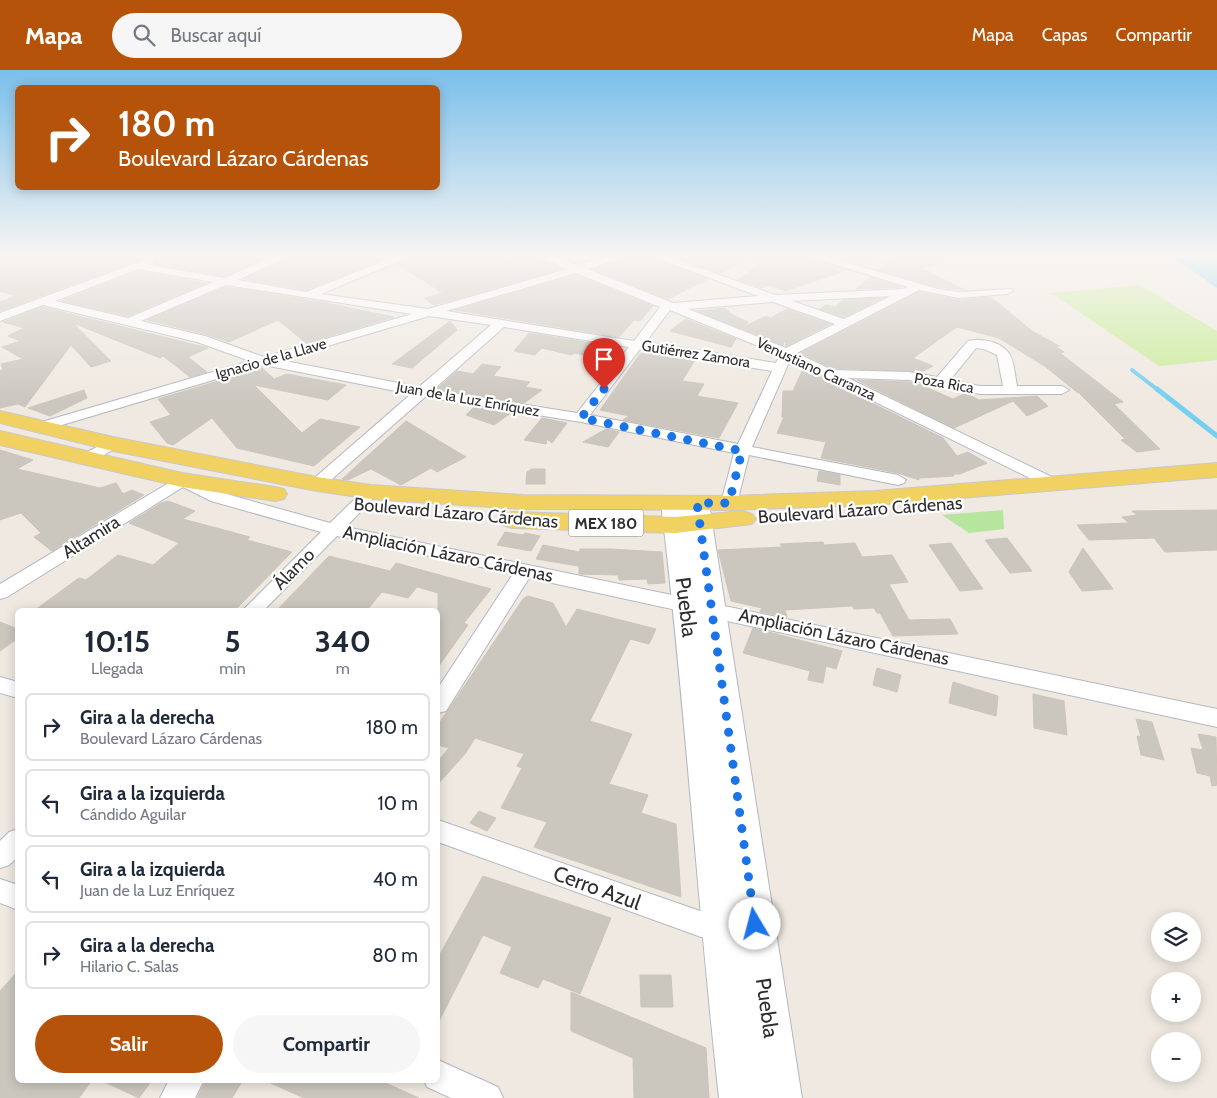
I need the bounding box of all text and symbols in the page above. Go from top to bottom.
search box [112,13,462,58]
text: Mapa [25,21,82,50]
icon: search [130,21,158,49]
text: Buscar aquí [170,24,261,47]
text: Mapa [972,24,1014,46]
text: Capas [1042,24,1088,46]
text: Compartir [1116,24,1192,46]
text: 180 m [118,102,215,145]
icon: right [35,105,100,170]
text: Boulevard Lázaro Cárdenas [118,145,369,172]
street label: Venustiano Carranza [754,333,879,405]
street label: Ignacio de la Llave [213,334,329,383]
street label: Gutiérrez Zamora [640,337,752,372]
pin [583,338,625,389]
icon: arrive [590,345,618,373]
street label: Poza Rica [913,369,976,397]
street label: Juan de la Luz Enríquez [394,377,541,420]
street label: Boulevard Lázaro Cárdenas [757,492,963,528]
street label: Boulevard Lázaro Cárdenas [353,493,559,533]
road number: MEX 180 [568,509,644,536]
street label: Altamira [58,511,124,563]
street label: Ampliación Lázaro Cárdenas [341,521,555,587]
street label: Álamo [269,544,319,594]
street label: Puebla [670,575,703,638]
street label: Ampliación Lázaro Cárdenas [737,604,951,670]
text: 10:15 [84,623,150,660]
text: 5 [224,623,241,660]
text: 340 [315,623,371,660]
text: Llegada [91,659,143,678]
text: min [219,659,246,678]
text: m [336,659,350,678]
text: Gira a la derecha [80,706,215,729]
icon: right [37,713,65,741]
text: 180 m [366,716,418,739]
text: Boulevard Lázaro Cárdenas [80,729,262,748]
text: Gira a la izquierda [80,782,225,805]
icon: left [37,789,65,817]
text: 10 m [378,792,418,815]
text: Cándido Aguilar [80,805,186,824]
text: Gira a la izquierda [80,858,225,881]
street label: Cerro Azul [550,860,644,915]
icon: left [37,865,65,893]
text: 40 m [373,868,418,891]
text: Juan de la Luz Enríquez [80,881,235,900]
position arrow [728,897,780,949]
map controls [1151,912,1201,1082]
button: layers [1151,912,1201,962]
text: Gira a la derecha [80,934,215,957]
icon: right [37,941,65,969]
text: 80 m [372,944,418,967]
text: Hilario C. Salas [80,957,179,976]
button: + [1151,972,1201,1022]
street label: Puebla [751,976,784,1040]
button: Salir [35,1015,223,1073]
button: Compartir [233,1015,420,1073]
button: − [1151,1032,1201,1082]

